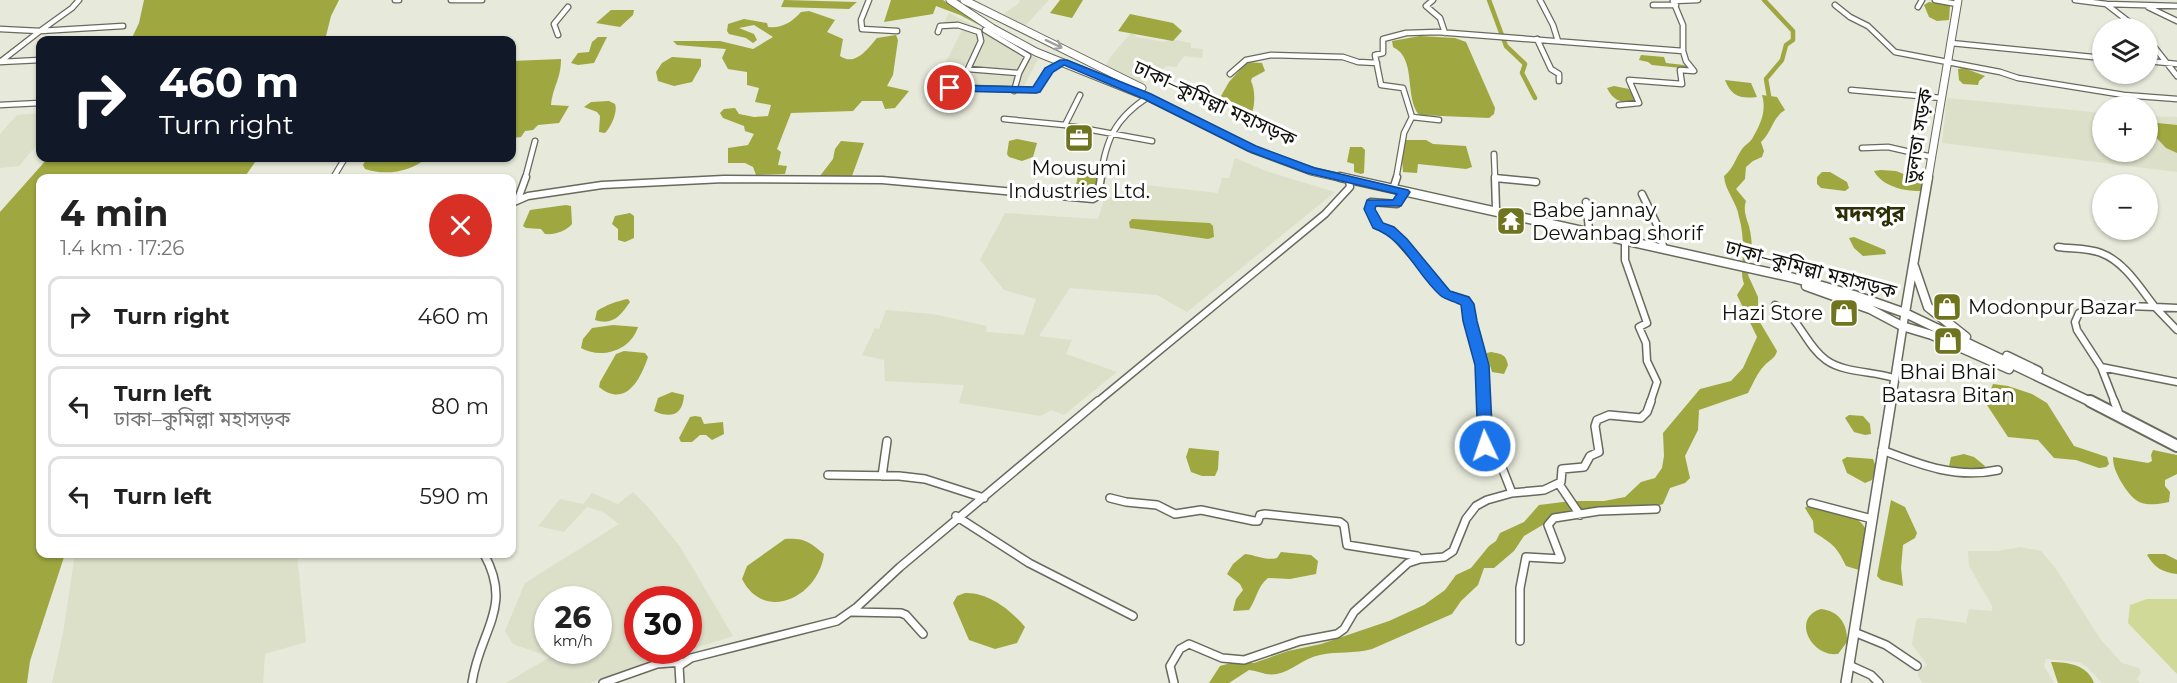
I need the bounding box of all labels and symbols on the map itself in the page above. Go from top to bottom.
one-way arrow [1045,38,1063,50]
street label: ঢাকা–কুমিল্লা মহাসড়ক [1129,54,1301,152]
pin [924,62,975,113]
street label: ভুলতা সড়ক [1898,86,1938,187]
office icon: Mousumi Industries Ltd. [1063,122,1095,154]
place label: Mousumi Industries Ltd. [1008,156,1150,203]
place label: Babe jannay Dewanbag shorif [1532,198,1704,245]
district label: মদনপুর [1834,200,1905,227]
temple icon: Babe jannay Dewanbag shorif [1495,205,1527,237]
street label: ঢাকা–কুমিল্লা মহাসড়ক [1722,234,1900,304]
shop icon: Modonpur Bazar [1931,291,1963,323]
place label: Modonpur Bazar [1968,295,2136,319]
shop icon: Hazi Store [1828,297,1860,329]
place label: Hazi Store [1722,301,1823,325]
shop icon: Bhai Bhai Batasra Bitan [1932,325,1964,357]
place label: Bhai Bhai Batasra Bitan [1881,360,2015,407]
position arrow [1453,414,1517,478]
speed limit sign: 30 [624,586,702,664]

